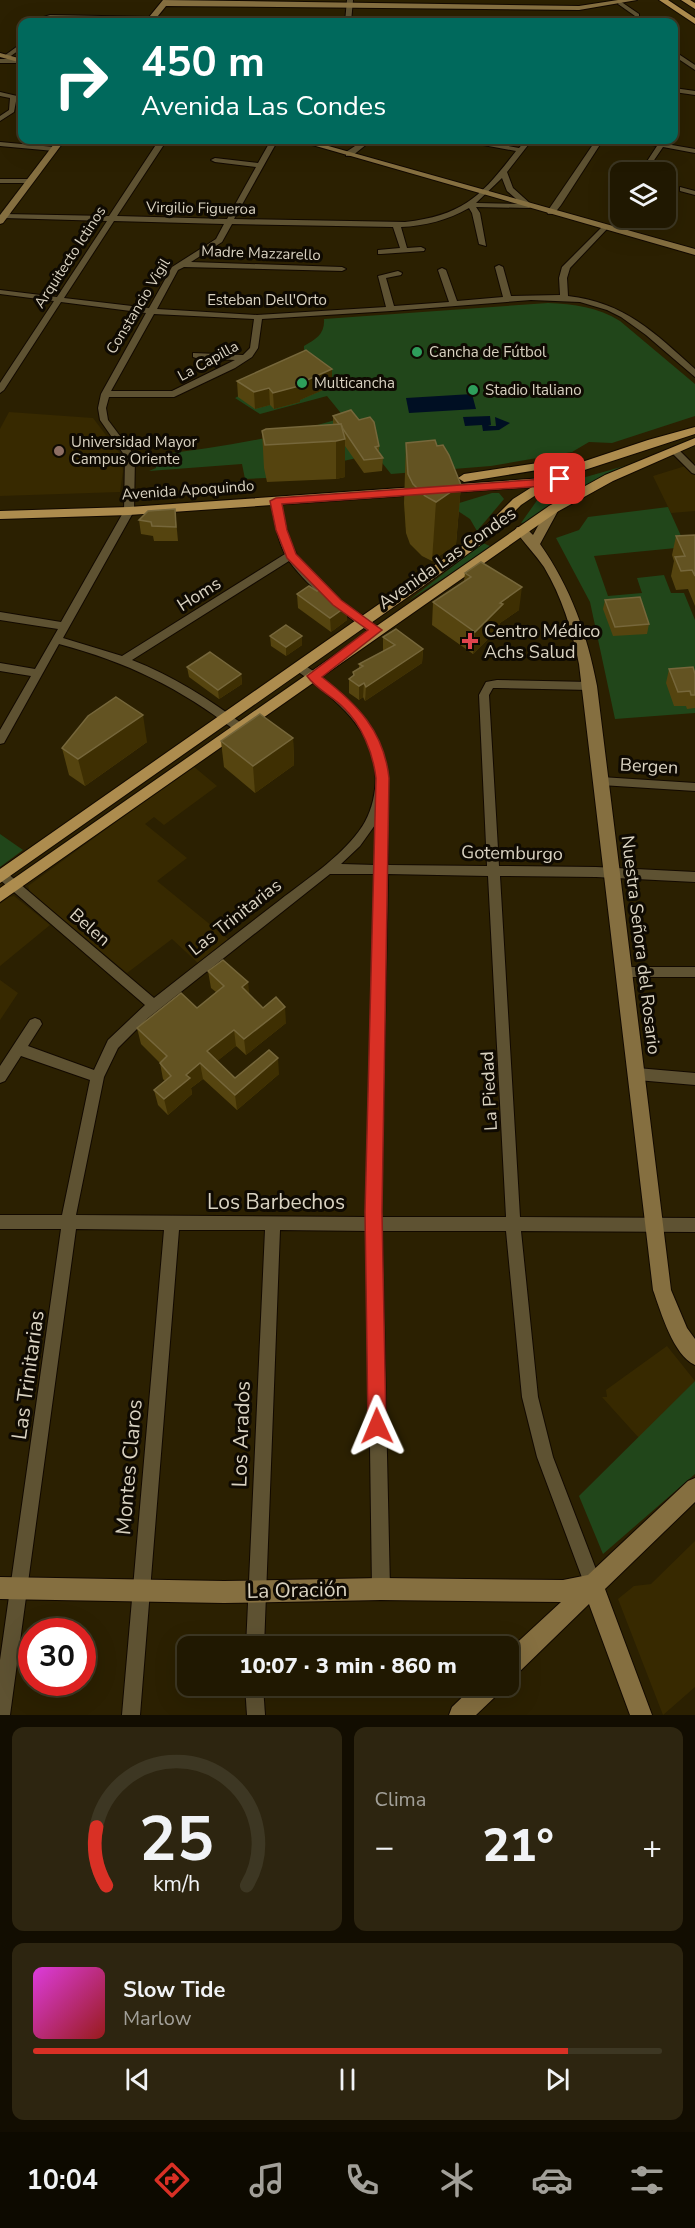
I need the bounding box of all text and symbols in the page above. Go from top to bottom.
text: 450 m [141,34,265,91]
icon: right [42,42,120,120]
text: Avenida Las Condes [141,88,386,125]
map controls [610,162,676,228]
button: layers [610,162,676,228]
street label: Virgilio Figueroa [145,197,256,219]
street label: Arquitecto Ictinos [29,202,111,312]
street label: Madre Mazzarello [201,241,321,265]
street label: Constancio Vigil [102,254,175,358]
street label: Esteban Dell'Orto [207,290,327,310]
street label: La Capilla [174,336,242,386]
place label: Cancha de Fútbol [429,342,547,362]
marker: Cancha de Fútbol [410,345,424,359]
place label: Multicancha [314,373,395,393]
marker: Multicancha [295,376,309,390]
place label: Stadio Italiano [485,380,582,400]
marker: Stadio Italiano [466,383,480,397]
place label: Universidad Mayor Campus Oriente [71,432,197,469]
marker: Universidad Mayor Campus Oriente [52,444,66,458]
pin [534,453,585,504]
icon: arrive [543,462,576,495]
street label: Avenida Apoquindo [121,475,255,505]
street label: Avenida Las Condes [373,501,521,615]
street label: Homs [172,571,226,617]
place label: Centro Médico Achs Salud [484,619,600,664]
marker: Centro Médico Achs Salud [461,632,479,650]
street label: Bergen [619,752,679,780]
street label: Nuestra Señora del Rosario [616,834,666,1056]
street label: Gotemburgo [461,840,563,866]
street label: Las Trinitarias [184,873,286,961]
street label: Belen [64,903,116,951]
street label: La Piedad [475,1051,503,1131]
street label: Los Barbechos [207,1188,345,1216]
street label: Las Trinitarias [5,1309,51,1441]
street label: Los Arados [225,1380,257,1488]
position arrow [345,1394,409,1458]
street label: Montes Claros [109,1398,149,1536]
street label: La Oración [246,1575,348,1605]
speed limit sign: 30 [18,1618,96,1696]
text: 10:07 · 3 min · 860 m [239,1651,457,1681]
text: Clima [375,1786,426,1813]
text: 25 [139,1797,214,1882]
text: 21° [483,1816,554,1877]
text: − [375,1825,394,1870]
text: + [642,1825,662,1870]
text: km/h [153,1869,200,1899]
text: Slow Tide [123,1975,225,2005]
text: Marlow [123,2005,191,2032]
icon: previous [121,2063,154,2096]
icon: pause [331,2063,364,2096]
icon: next [541,2063,574,2096]
icon: directions [151,2159,193,2201]
icon: music [246,2159,288,2201]
icon: phone [341,2159,383,2201]
icon: climate [436,2159,478,2201]
icon: car [531,2159,573,2201]
icon: filters [626,2159,668,2201]
text: 10:04 [27,2162,98,2199]

